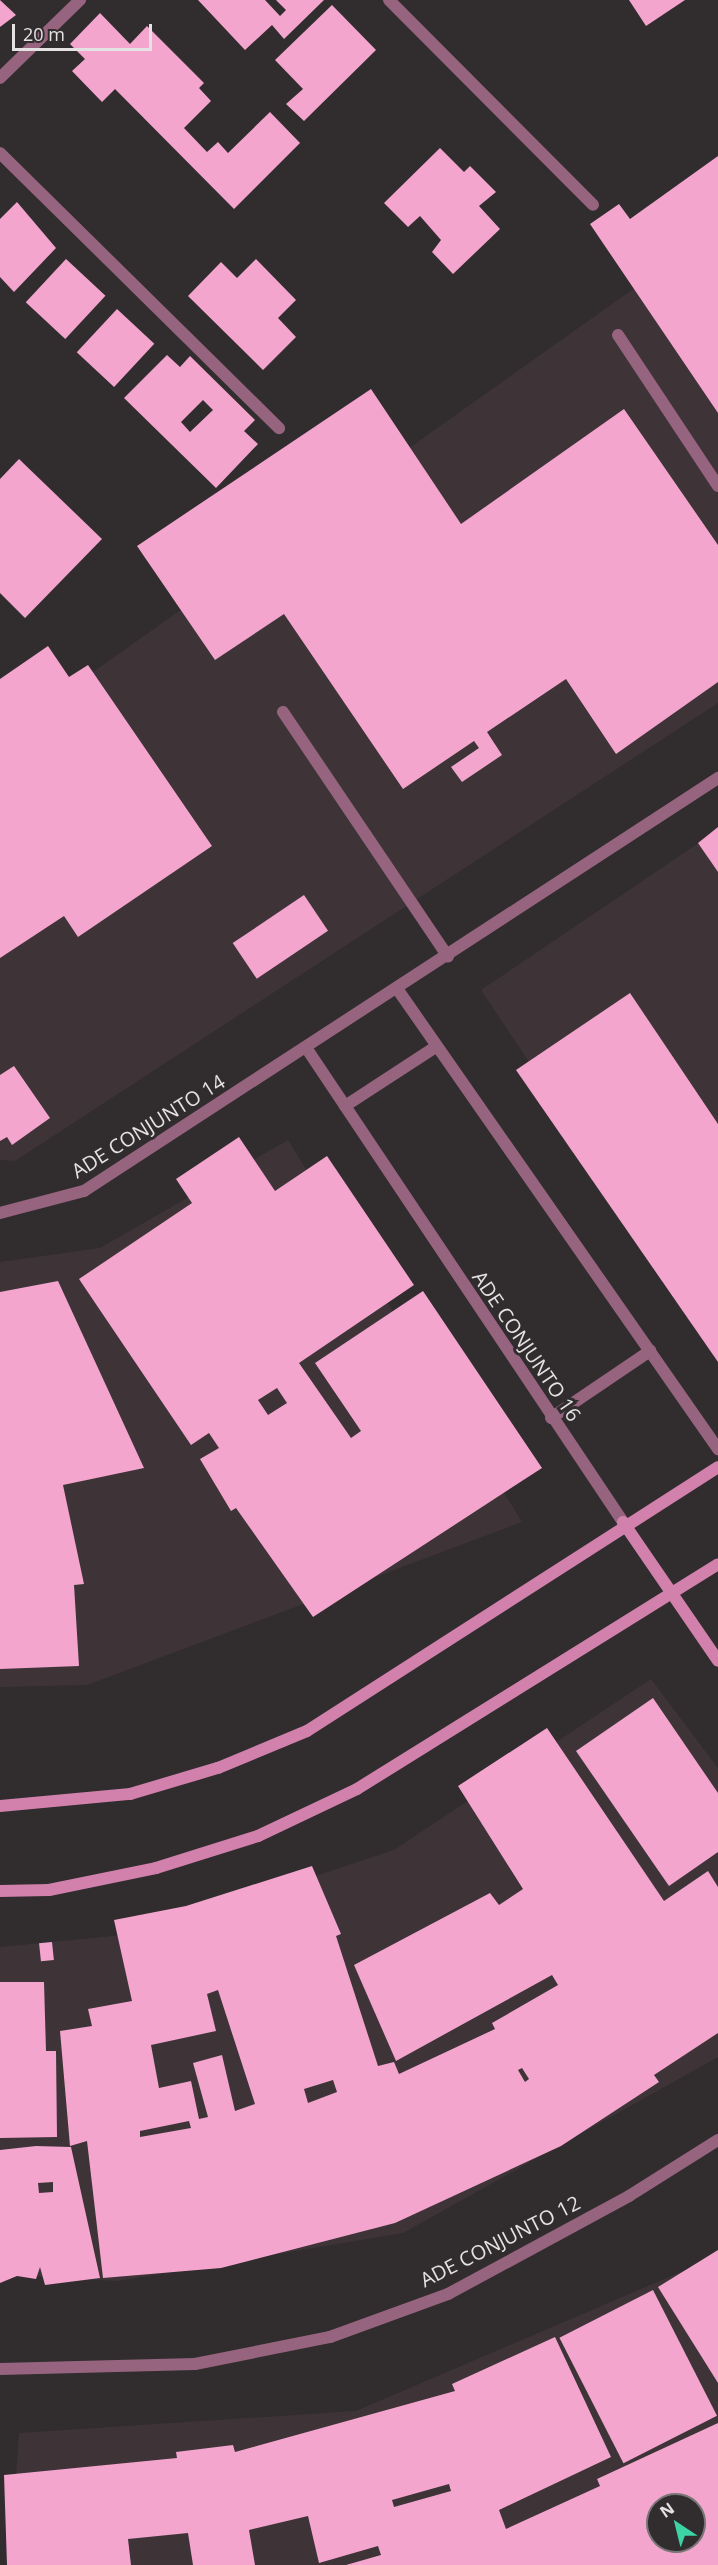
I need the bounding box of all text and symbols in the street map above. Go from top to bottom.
scale bar [15,12,154,50]
text: 20 m [23,22,65,46]
street label: ADE CONJUNTO 14 [67,1069,229,1183]
street label: ADE CONJUNTO 16 [468,1266,586,1426]
street label: ADE CONJUNTO 12 [416,2190,584,2292]
north arrow [646,2493,706,2553]
text: N [655,2497,678,2523]

